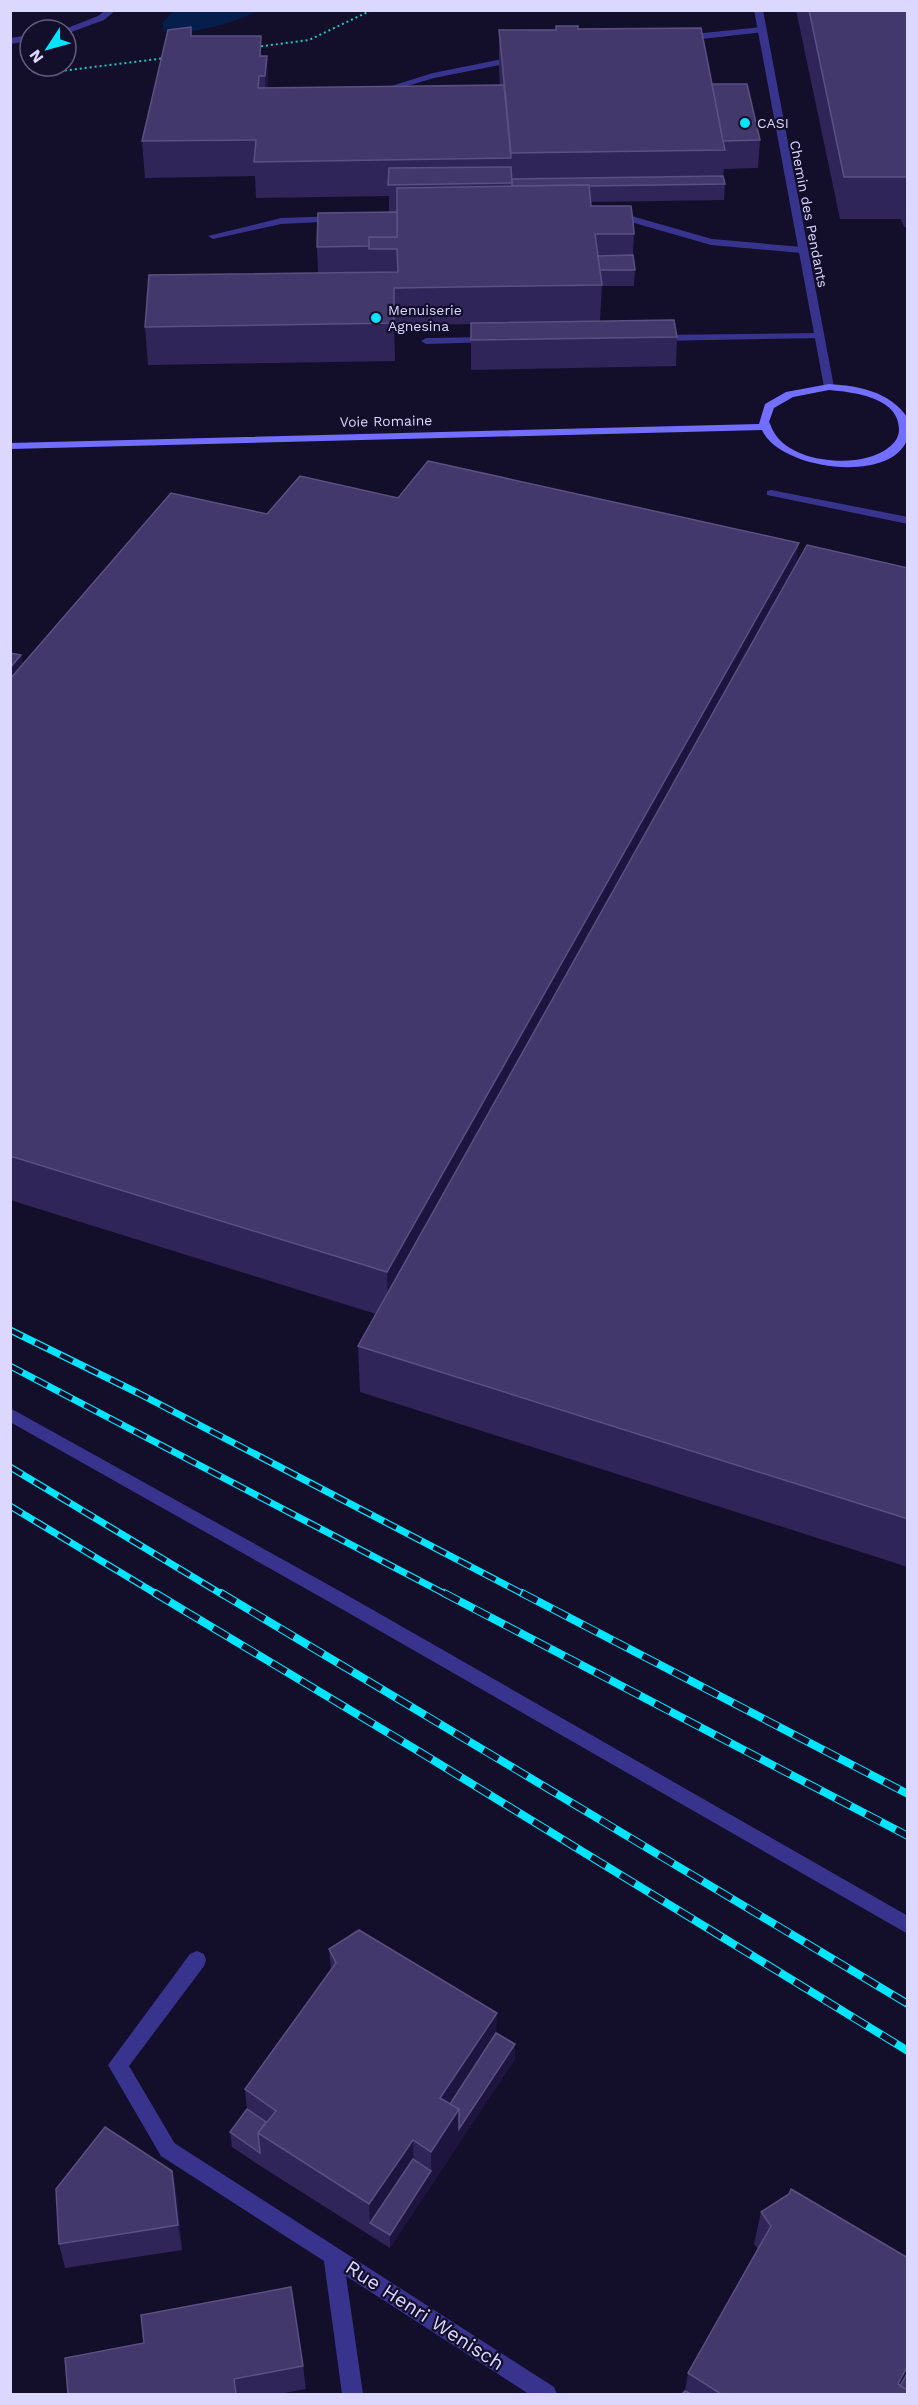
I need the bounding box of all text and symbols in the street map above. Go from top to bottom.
north arrow [18,18,78,78]
text: N [25,46,47,67]
place label: CASI [757,115,789,131]
marker: CASI [738,116,752,130]
street label: Chemin des Pendants [787,139,831,289]
place label: Menuiserie Agnesina [388,302,462,334]
marker: Menuiserie Agnesina [369,311,383,325]
street label: Voie Romaine [340,412,432,430]
street label: Rue Henri Wenisch [341,2255,509,2375]

